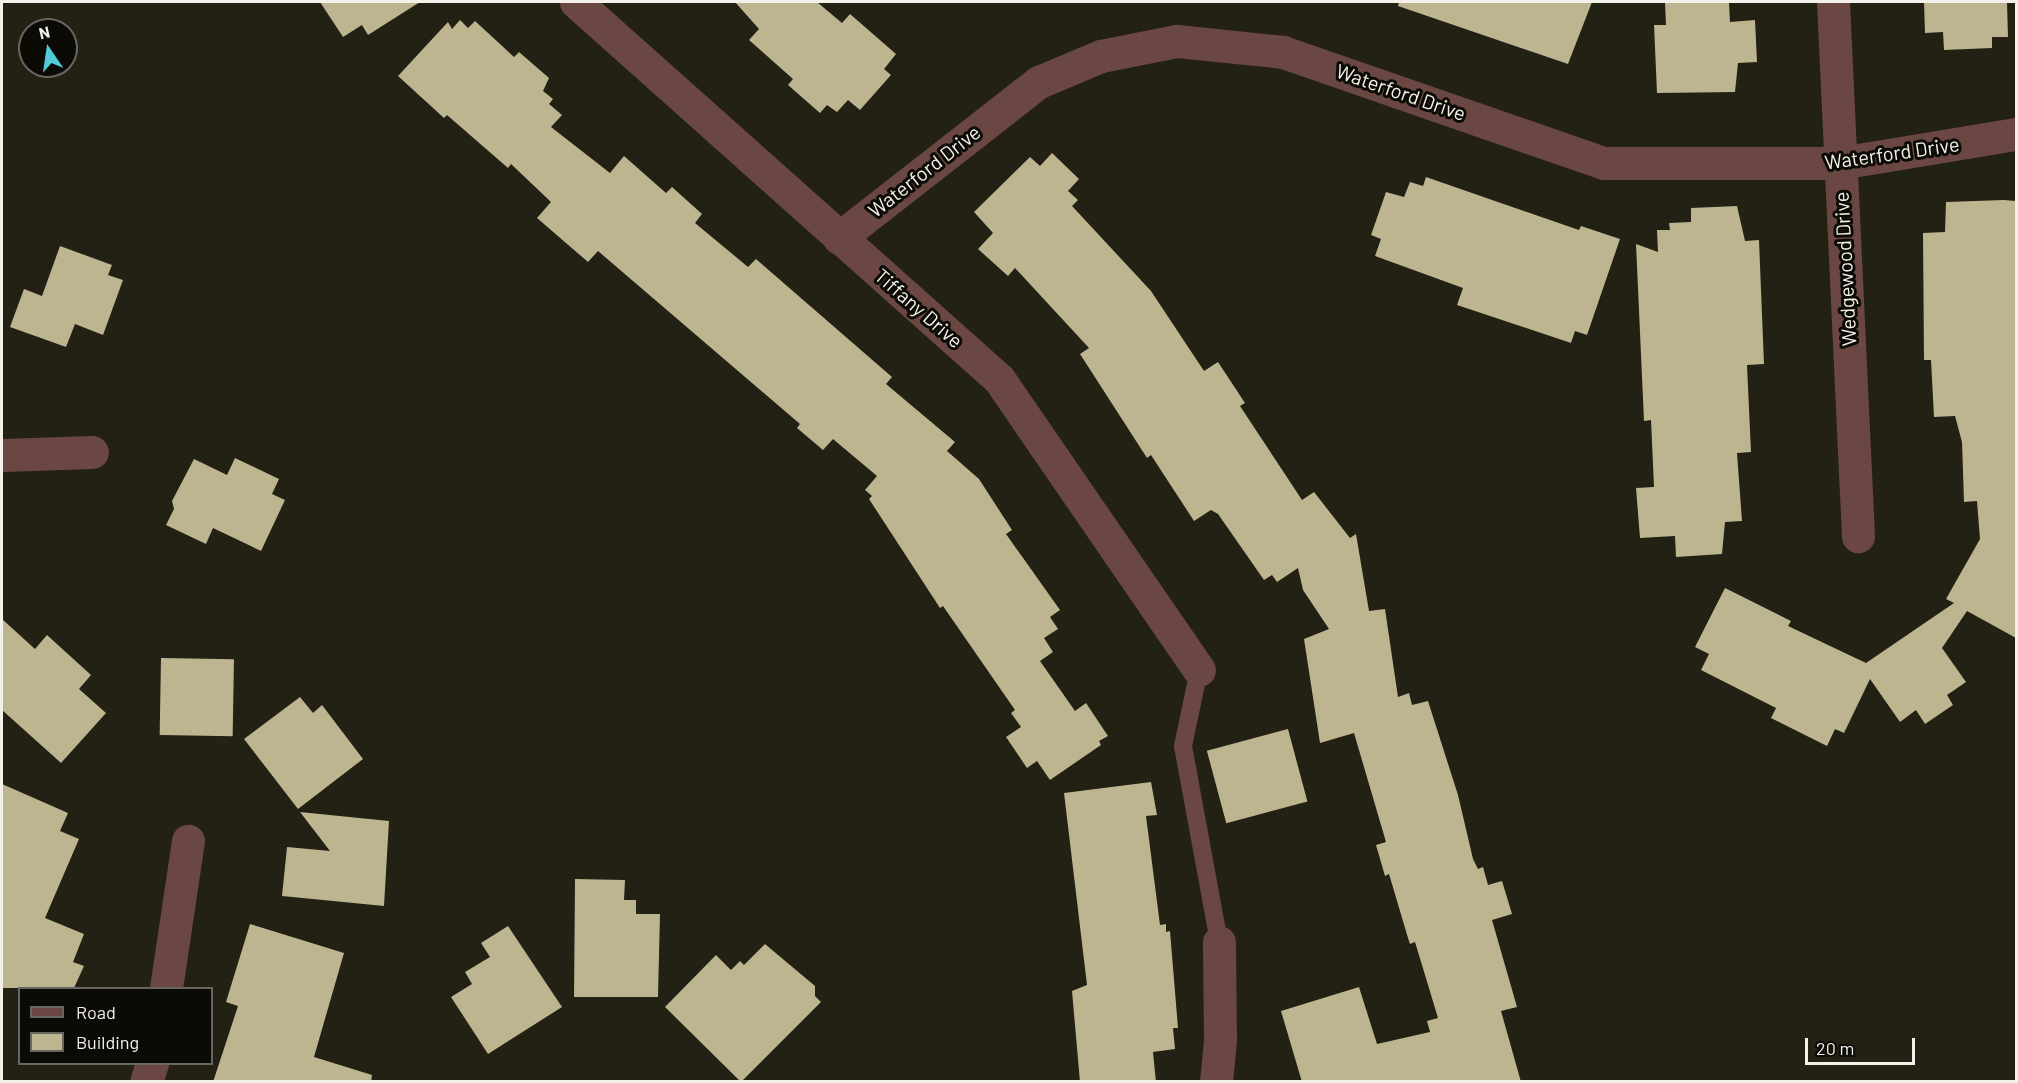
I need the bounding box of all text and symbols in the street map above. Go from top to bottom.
north arrow [18,18,78,78]
text: N [37,21,52,42]
street label: Waterford Drive [1333,59,1469,125]
street label: Waterford Drive [863,120,985,222]
street label: Waterford Drive [1823,132,1961,174]
street label: Wedgewood Drive [1829,191,1861,347]
street label: Tiffany Drive [870,263,968,353]
legend [18,987,213,1065]
text: Road [76,1001,116,1023]
scale bar [1808,1026,1918,1064]
text: Building [76,1031,139,1053]
text: 20 m [1816,1037,1854,1059]

